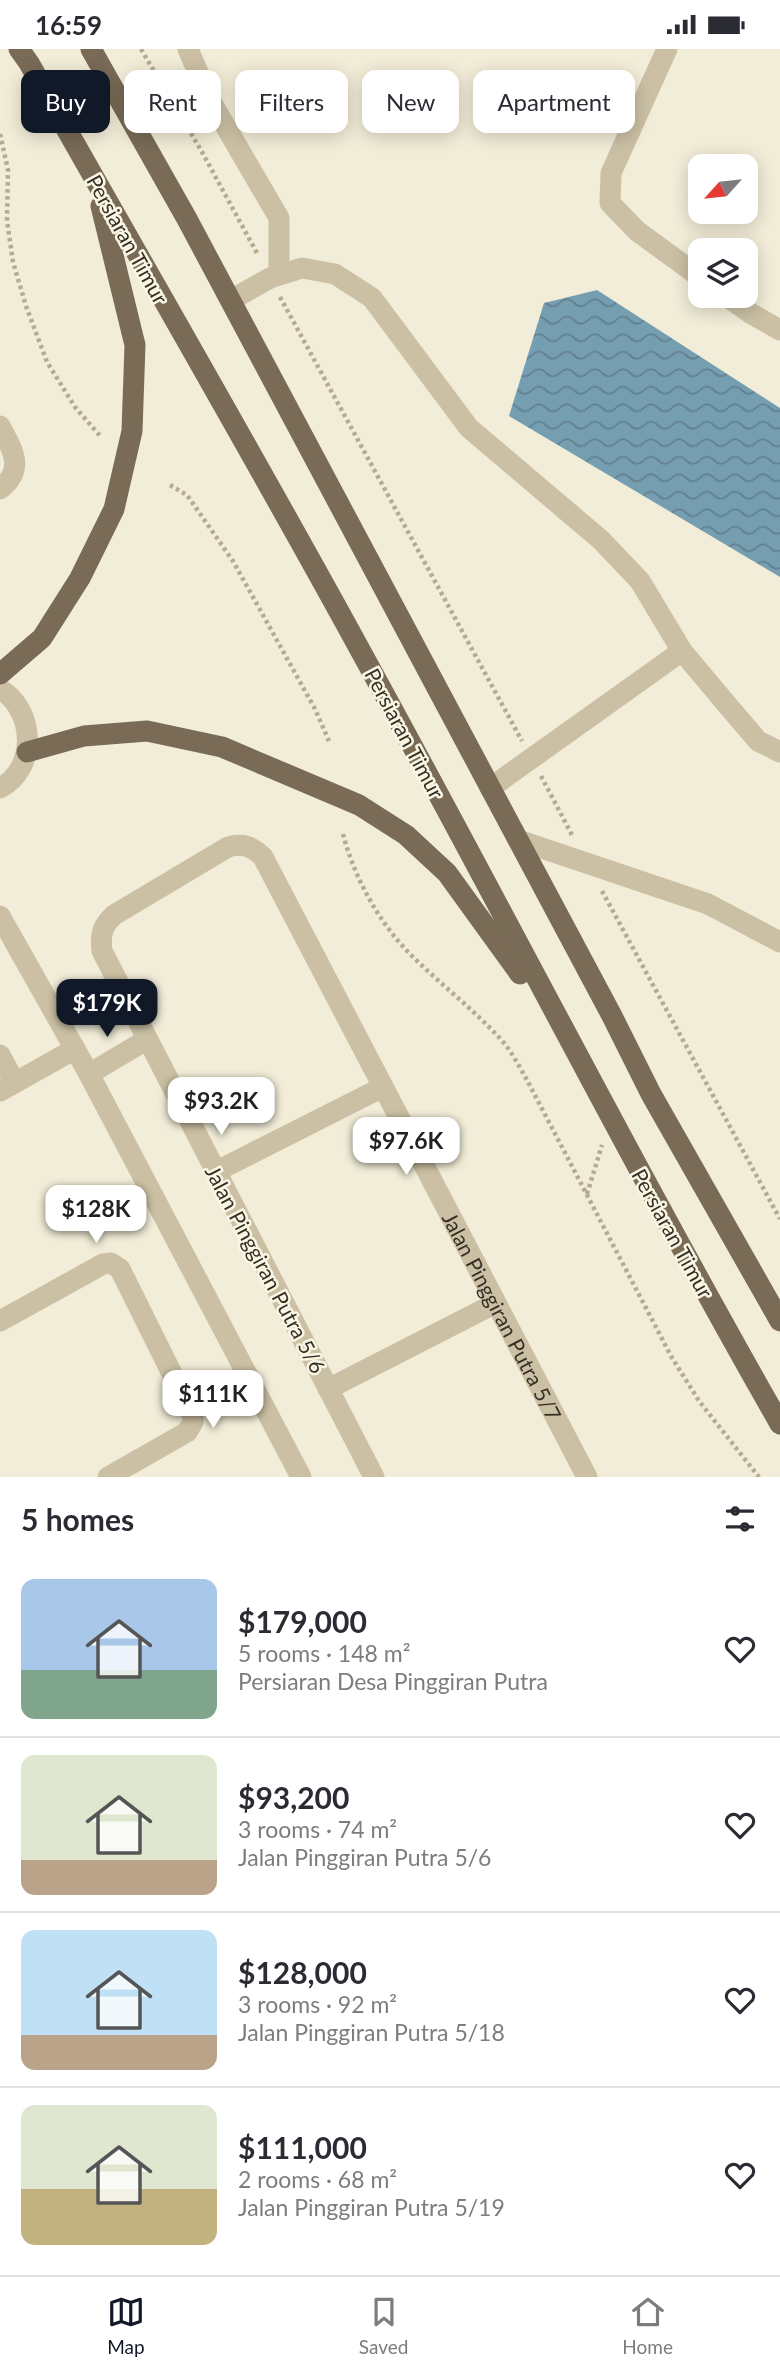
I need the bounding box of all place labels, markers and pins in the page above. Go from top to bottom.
pin: $179K [58,979,156,1039]
pin: $93.2K [164,1077,278,1137]
pin: $97.6K [349,1117,463,1177]
pin: $128K [47,1185,145,1245]
pin: $111K [164,1371,262,1430]

